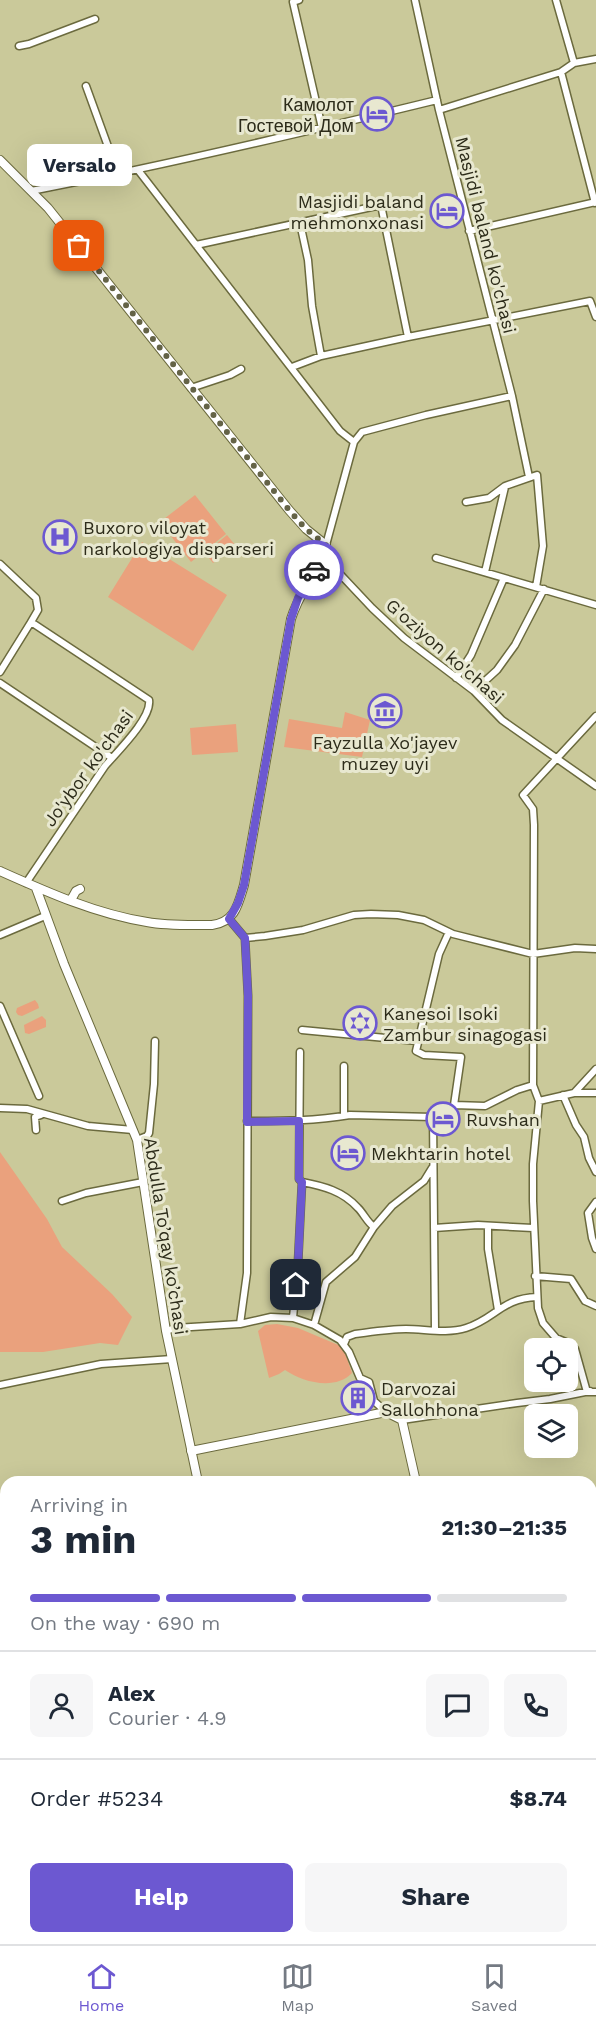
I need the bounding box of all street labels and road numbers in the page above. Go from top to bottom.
street label: Masjidi baland ko'chasi [451,134,521,336]
street label: G'oziyon ko'chasi [382,594,508,708]
street label: Jo'ybor ko'chasi [39,706,137,830]
street label: Abdulla To’qay ko’chasi [140,1136,192,1336]

